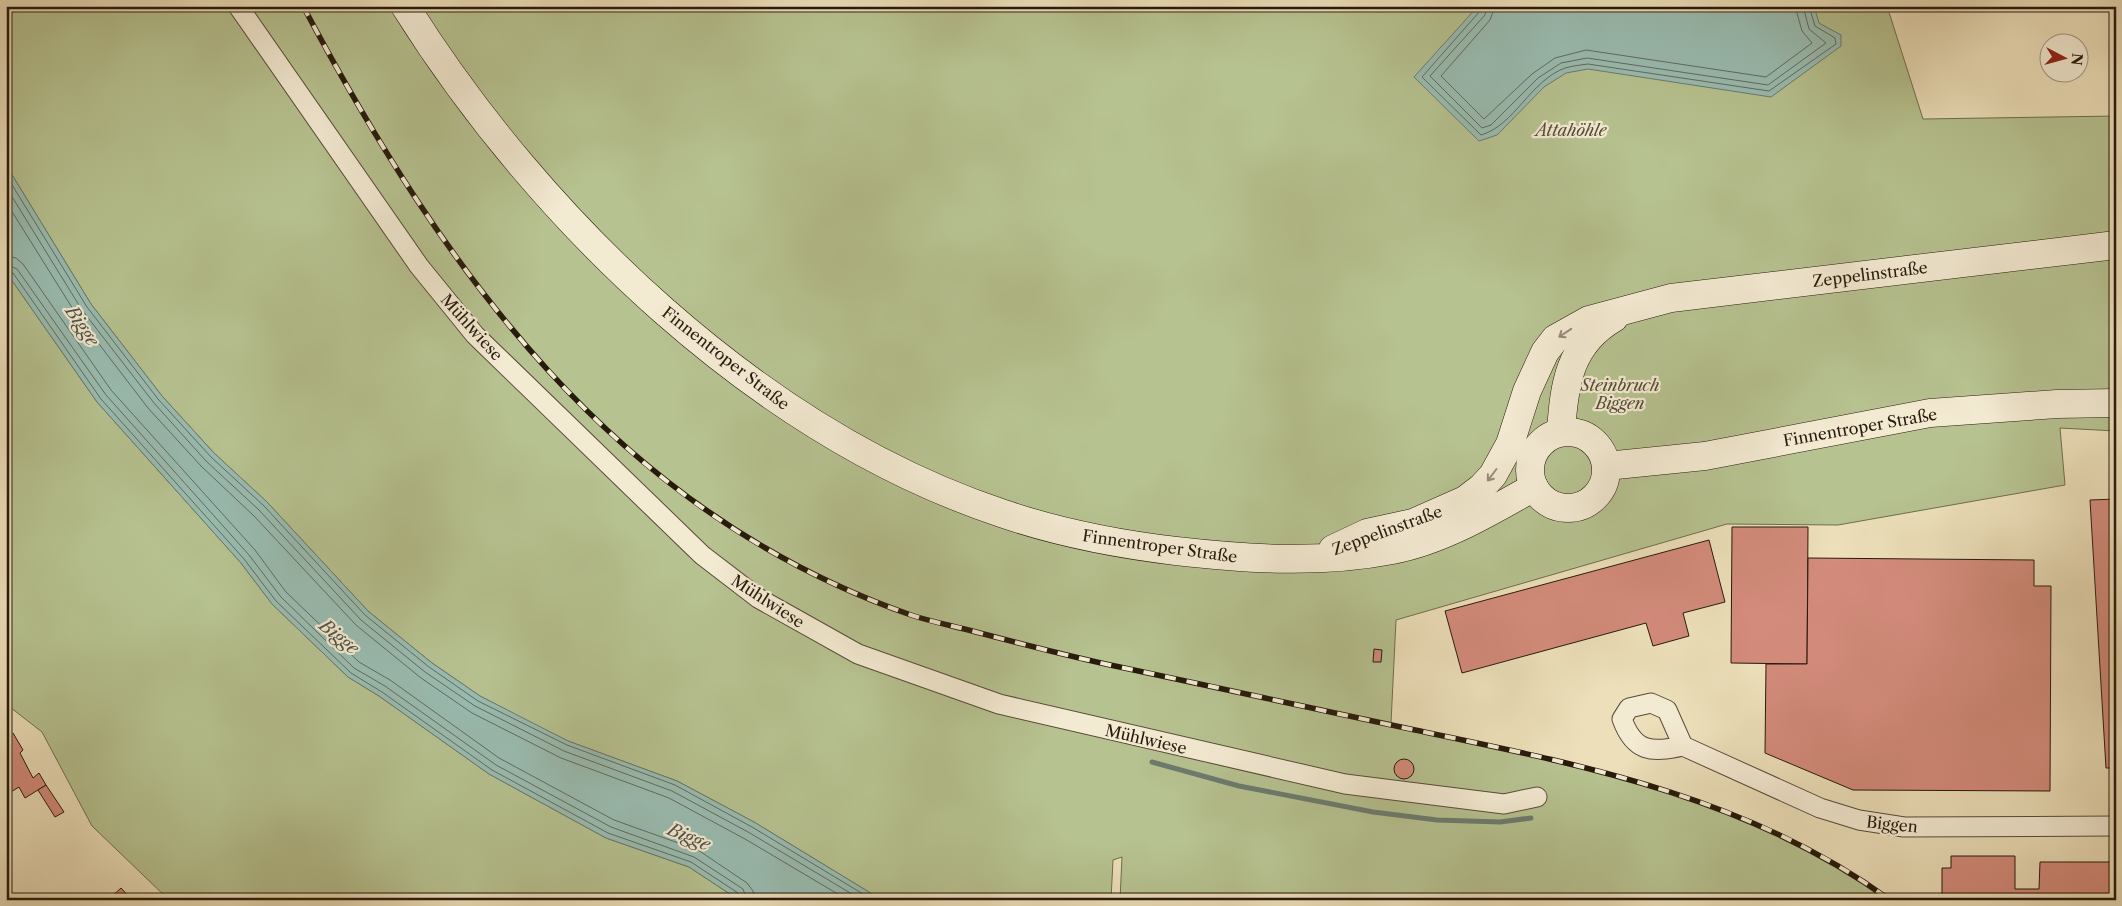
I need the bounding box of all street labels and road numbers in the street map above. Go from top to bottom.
street label: Zeppelinstraße [1811,257,1929,291]
street label: Mühlwiese [437,289,507,365]
street label: Finnentroper Straße [658,302,794,414]
street label: Finnentroper Straße [1781,404,1939,450]
street label: Zeppelinstraße [1329,501,1445,559]
street label: Finnentroper Straße [1081,525,1239,567]
street label: Mühlwiese [728,570,808,632]
street label: Mühlwiese [1103,720,1189,758]
street label: Biggen [1865,811,1919,837]

